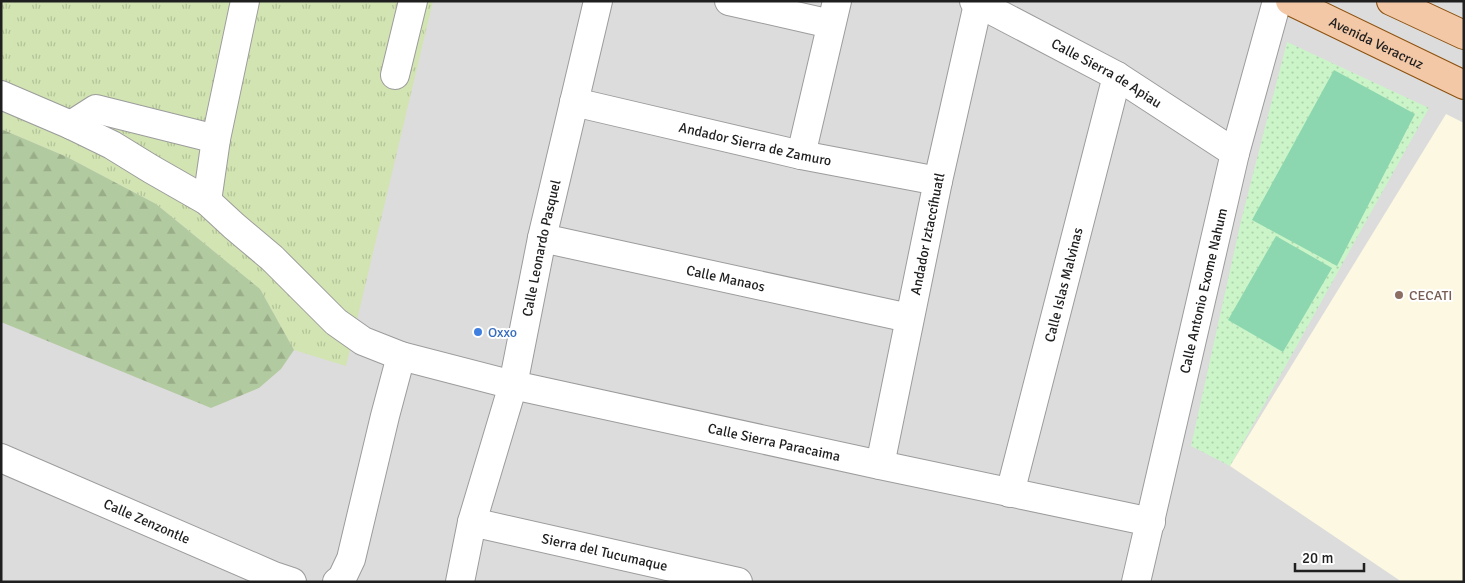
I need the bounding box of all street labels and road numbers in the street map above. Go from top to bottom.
street label: Avenida Veracruz [1326,13,1426,73]
street label: Calle Sierra de Apiau [1048,35,1165,112]
street label: Andador Sierra de Zamuro [677,119,833,170]
street label: Andador Iztaccíhuatl [907,171,949,296]
street label: Calle Leonardo Pasquel [519,178,564,318]
street label: Calle Antonio Exome Nahum [1176,206,1231,375]
street label: Calle Islas Malvinas [1041,226,1087,344]
street label: Calle Manaos [685,262,766,295]
street label: Calle Sierra Paracaima [706,420,842,465]
street label: Calle Zenzontle [101,495,193,548]
street label: Sierra del Tucumaque [540,530,669,575]

